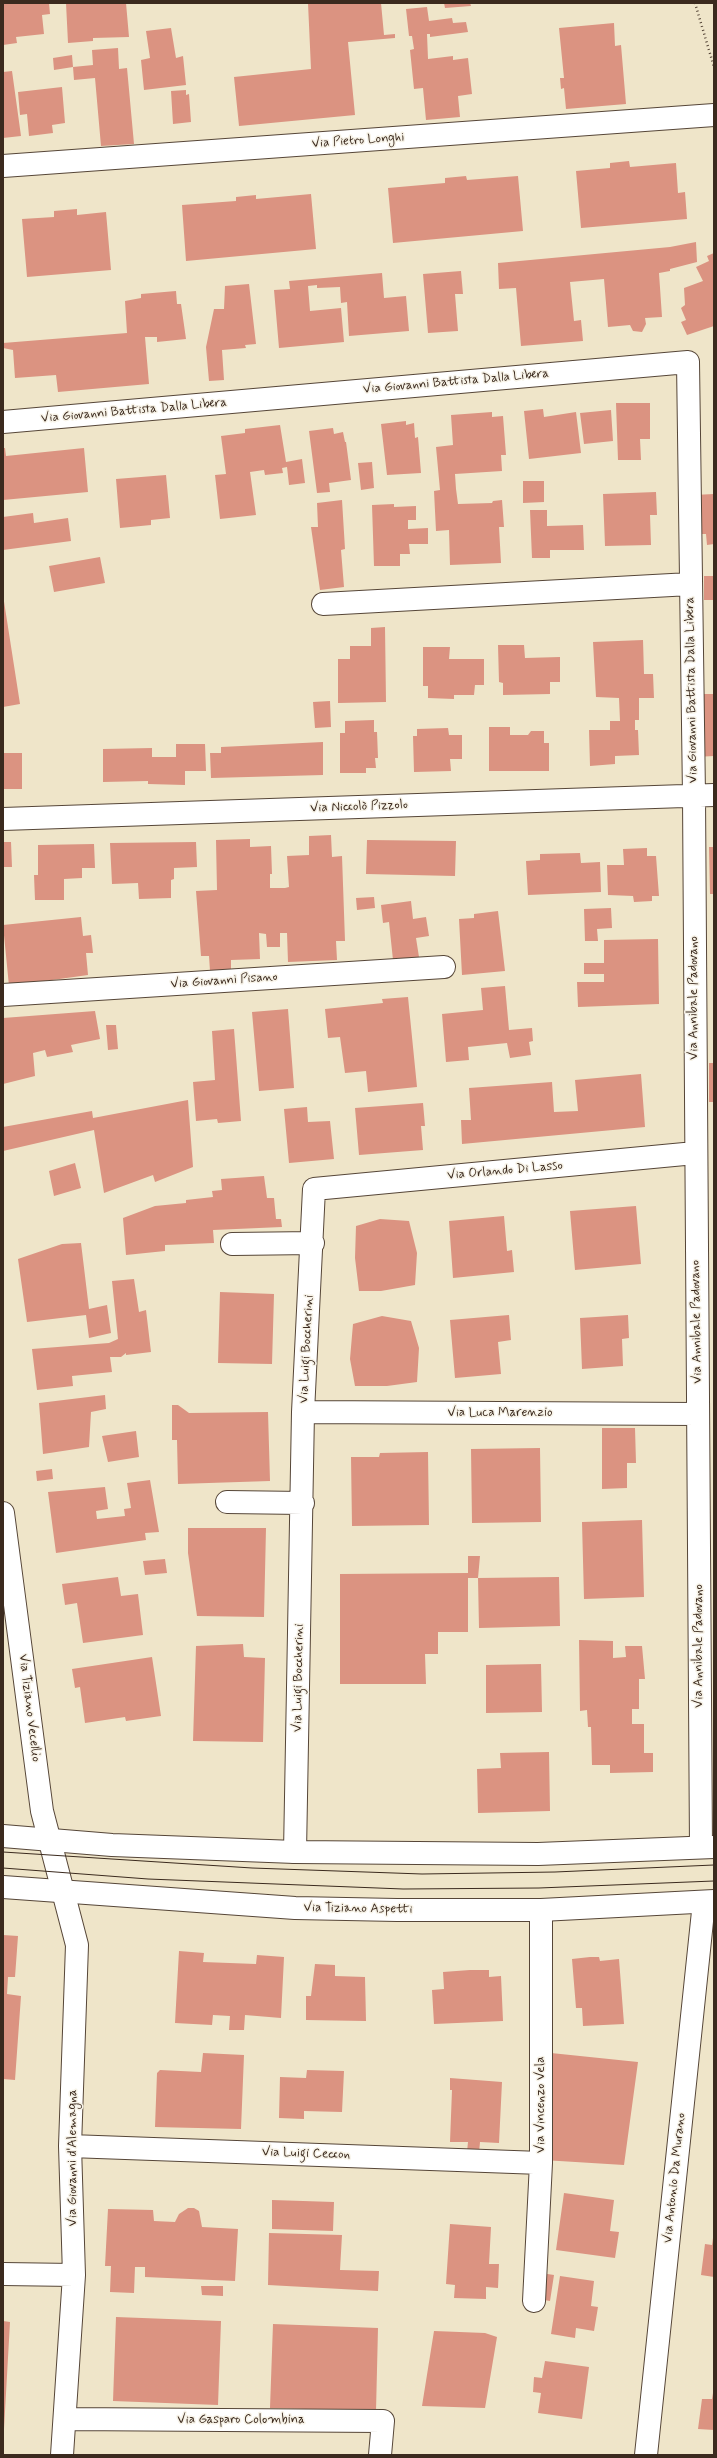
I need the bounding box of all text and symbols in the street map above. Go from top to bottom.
street label: Via Pietro Longhi [311,130,405,152]
street label: Via Giovanni Battista Dalla Libera [362,366,550,398]
street label: Via Giovanni Battista Dalla Libera [40,395,228,427]
street label: Via Giovanni Battista Dalla Libera [683,597,701,783]
street label: Via Niccolò Pizzolo [310,797,408,817]
street label: Via Annibale Padovano [686,936,702,1060]
street label: Via Giovanni Pisano [170,969,278,993]
street label: Via Orlando Di Lasso [447,1158,563,1184]
street label: Via Annibale Padovano [688,1260,706,1384]
street label: Via Luigi Boccherini [296,1294,318,1404]
street label: Via Luca Marenzio [447,1405,553,1421]
street label: Via Annibale Padovano [691,1584,707,1708]
street label: Via Luigi Boccherini [290,1624,308,1732]
street label: Via Tiziano Vecellio [15,1653,43,1763]
street label: Via Tiziano Aspetti [303,1900,413,1918]
street label: Via Vincenzo Vela [533,2057,549,2153]
street label: Via Giovanni d'Alemagna [65,2090,81,2226]
street label: Via Antonio Da Murano [660,2112,690,2244]
street label: Via Luigi Ceccon [262,2145,350,2163]
street label: Via Gasparo Colombina [177,2412,305,2428]

